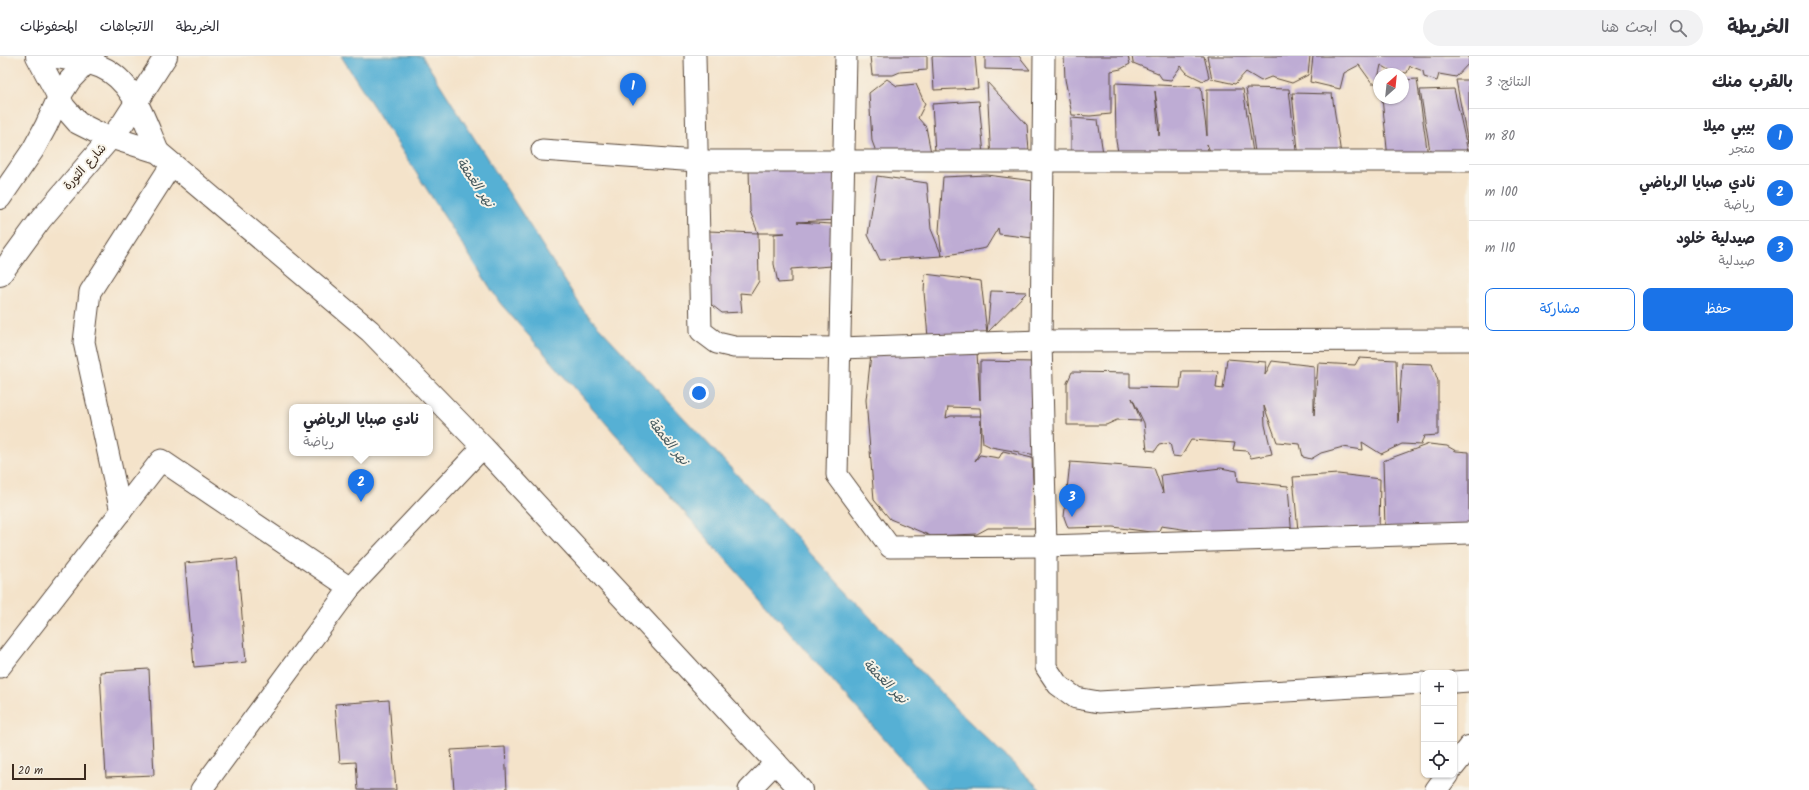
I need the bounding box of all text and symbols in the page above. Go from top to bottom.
search box [1423,10,1703,46]
text: الخريطة [1727,13,1789,43]
text: المحفوظات [20,16,78,38]
text: الاتجاهات [100,16,154,38]
text: الخريطة [176,16,219,38]
text: ابحث هنا [1601,16,1657,40]
icon: search [1667,17,1689,39]
north arrow [1373,68,1409,104]
text: بالقرب منك [1712,69,1793,96]
text: النتائج: 3 [1485,72,1531,93]
pin: 1 [620,73,646,106]
text: بيبي ميلا [1703,115,1755,139]
text: 80 m [1485,126,1515,147]
text: 1 [1778,126,1782,147]
street label: شارع الثورة [59,139,111,195]
text: متجر [1730,139,1755,160]
water label: نهر الغمقة [451,154,500,213]
text: نادي صبايا الرياضي [1639,171,1755,195]
text: 100 m [1485,182,1518,203]
text: 2 [1776,182,1784,203]
text: رياضة [1724,195,1755,216]
text: صيدلية خلود [1676,227,1755,251]
text: 110 m [1485,238,1515,259]
text: 3 [1776,238,1784,259]
text: صيدلية [1718,251,1755,272]
button: مشاركة [1485,288,1635,331]
button: حفظ [1643,288,1793,331]
your location [689,383,709,403]
popup [289,404,433,456]
text: نادي صبايا الرياضي [303,408,419,432]
water label: نهر الغمقة [642,414,695,471]
text: رياضة [303,432,334,453]
pin: 2 [348,469,374,502]
pin: 3 [1059,484,1085,517]
water label: نهر الغمقة [858,655,913,710]
map controls [1421,670,1457,778]
button: + [1421,670,1457,706]
button: − [1421,706,1457,742]
button: locate [1421,742,1457,778]
scale bar [12,762,86,781]
text: 20 m [18,762,43,780]

